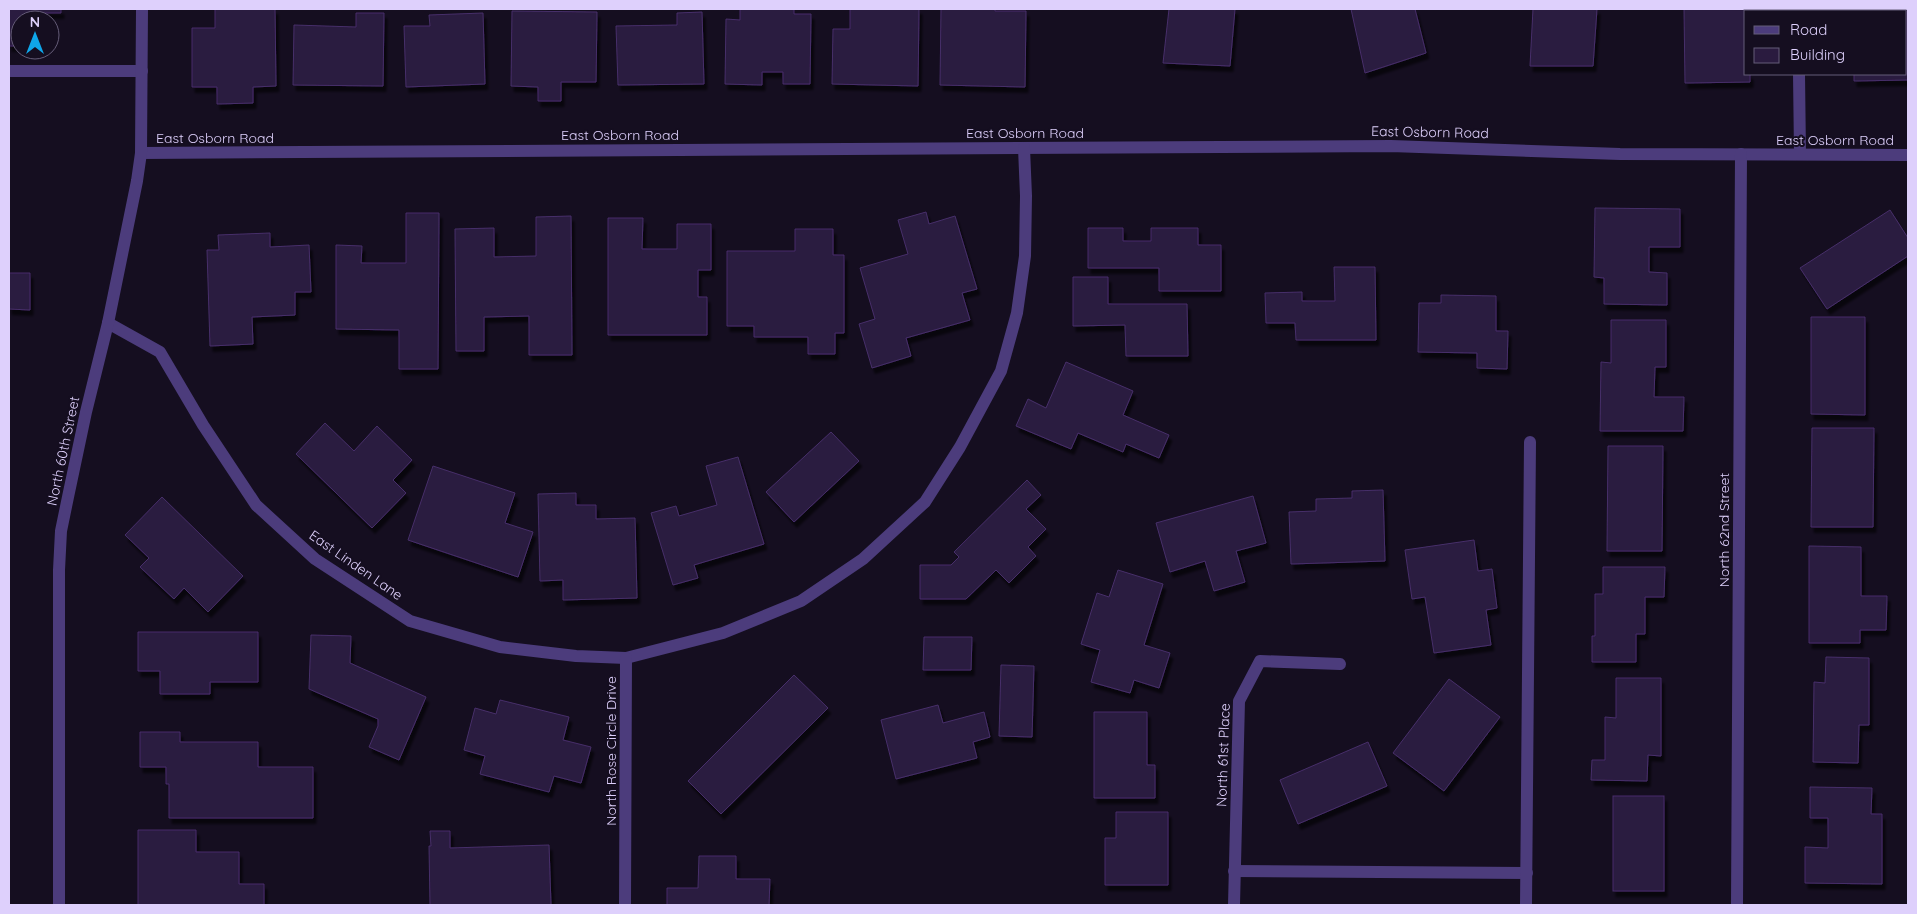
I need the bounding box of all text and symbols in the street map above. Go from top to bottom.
north arrow [10,10,60,60]
legend [1744,10,1907,75]
text: N [30,13,40,31]
text: Road [1790,20,1827,39]
text: Building [1790,45,1845,64]
street label: East Osborn Road [1371,122,1489,142]
street label: East Osborn Road [966,124,1084,142]
street label: East Osborn Road [561,126,679,144]
street label: East Osborn Road [156,129,274,147]
street label: East Osborn Road [1776,131,1894,149]
street label: North 60th Street [43,394,83,507]
street label: North 62nd Street [1715,472,1733,587]
street label: East Linden Lane [306,526,406,604]
street label: North Rose Circle Drive [602,676,620,826]
street label: North 61st Place [1212,703,1234,807]

